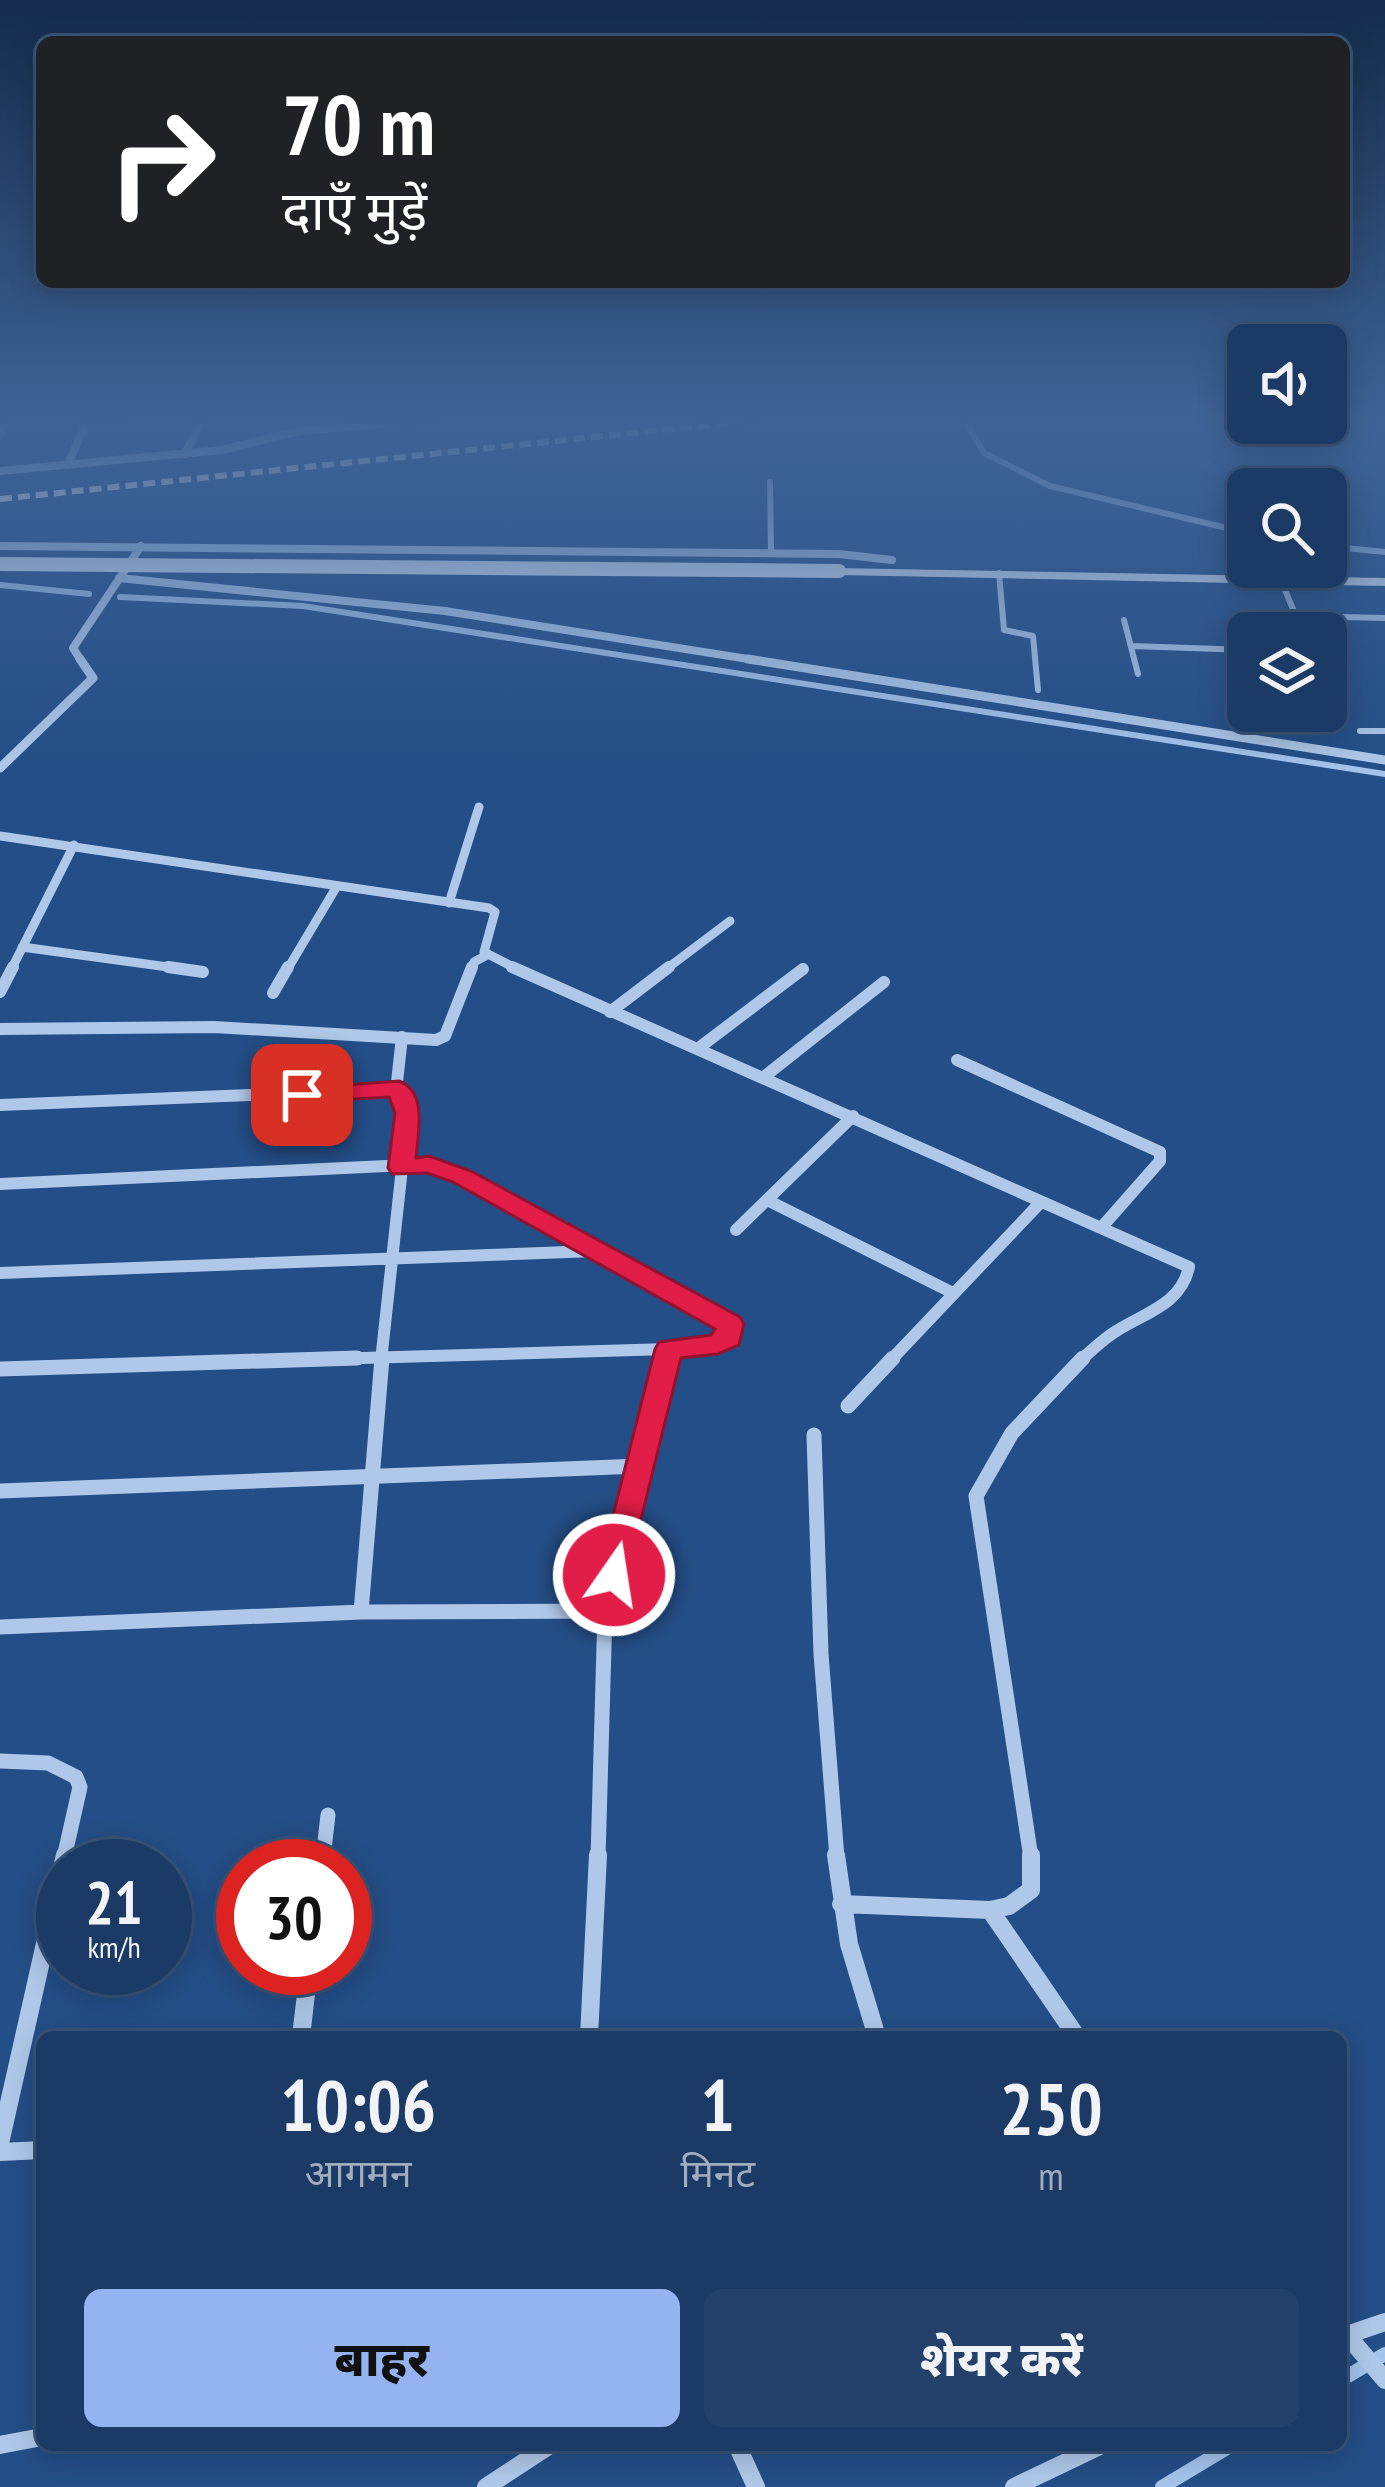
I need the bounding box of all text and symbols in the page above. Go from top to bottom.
text: 70 m [282,69,435,178]
icon: right [84,84,240,240]
text: दाएँ मुड़ें [282,175,427,245]
map controls [1227,324,1347,732]
button: sound [1227,324,1347,444]
button: search [1227,468,1347,588]
button: layers [1227,612,1347,732]
pin [251,1044,353,1146]
icon: arrive [269,1062,335,1128]
position arrow [551,1512,677,1638]
speed limit sign: 30 [216,1839,372,1995]
text: 21 [85,1863,143,1941]
text: km/h [87,1927,141,1966]
text: 10:06 [280,2058,436,2151]
text: 1 [701,2058,735,2151]
text: 250 [999,2061,1103,2154]
text: आगमन [305,2147,412,2198]
text: मिनट [680,2147,755,2198]
text: m [1038,2150,1064,2201]
button: बाहर [84,2289,680,2427]
button: शेयर करें [704,2289,1299,2427]

